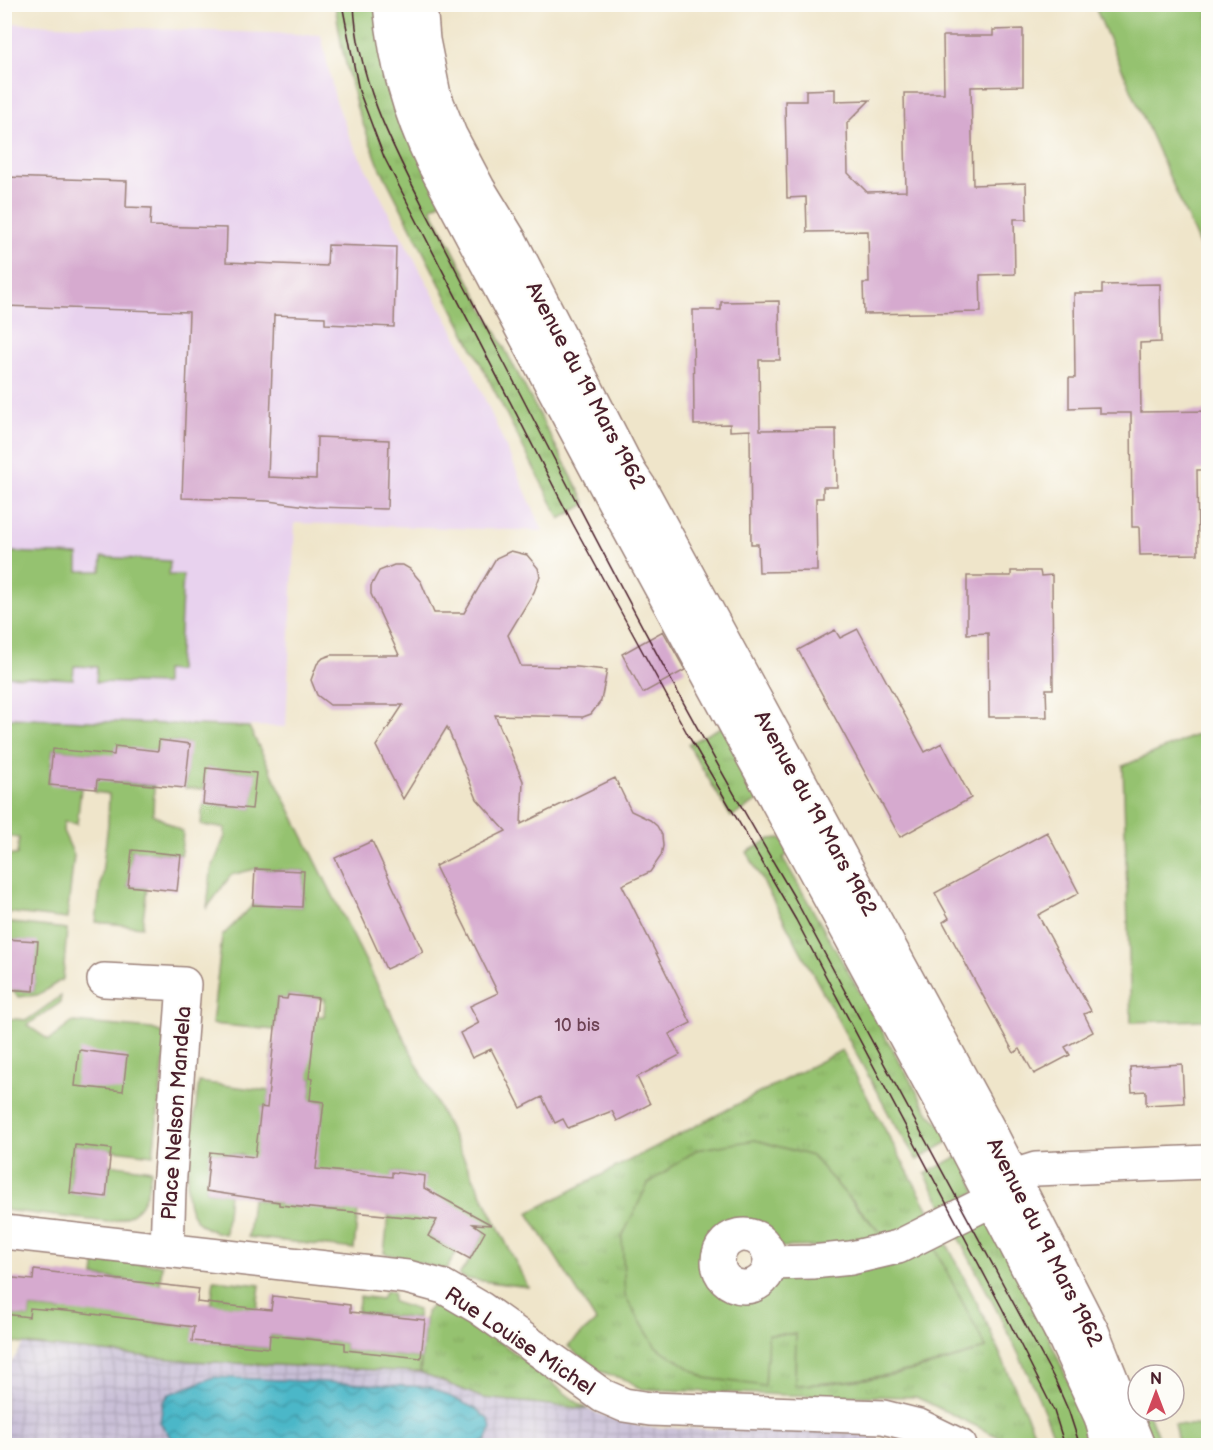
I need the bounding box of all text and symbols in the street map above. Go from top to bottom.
street label: Avenue du 19 Mars 1962 [520,278,651,493]
street label: Avenue du 19 Mars 1962 [749,706,883,921]
street label: Place Nelson Mandela [157,1005,196,1221]
house number: 10 bis [554,1015,600,1036]
street label: Avenue du 19 Mars 1962 [981,1134,1108,1351]
street label: Rue Louise Michel [440,1282,600,1401]
north arrow [1126,1363,1186,1423]
text: N [1150,1370,1162,1389]

